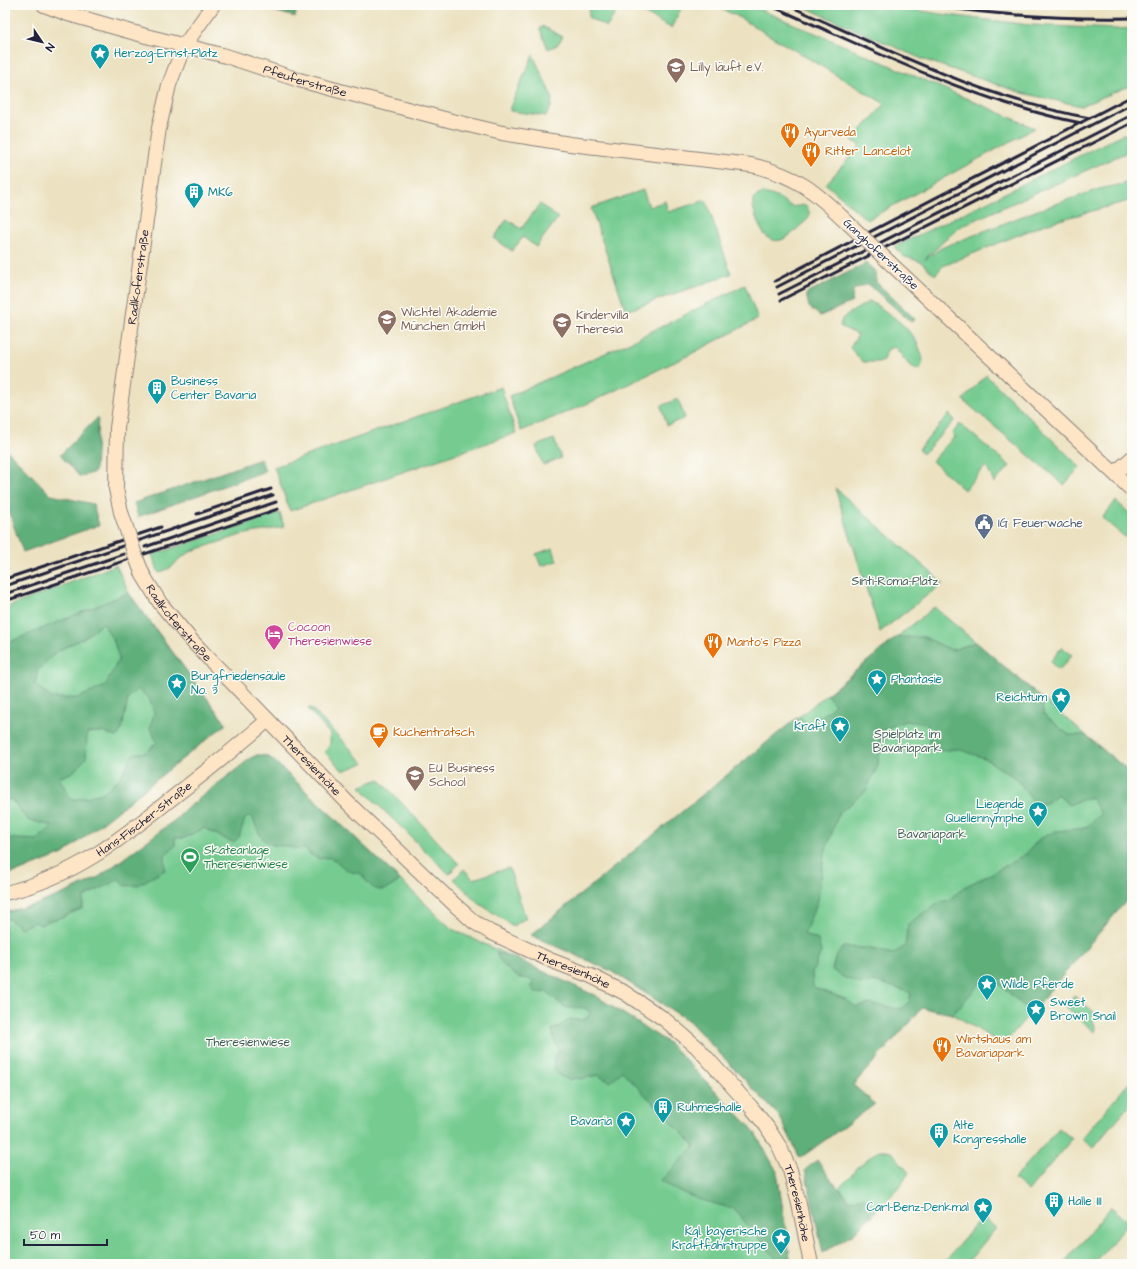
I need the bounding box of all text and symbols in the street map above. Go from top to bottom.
north arrow [22,22,62,62]
text: N [42,40,58,55]
place icon: Herzog-Ernst-Platz [89,42,111,70]
place label: Herzog-Ernst-Platz [114,45,218,63]
school or university icon: Lilly läuft e.V. [665,56,687,84]
place label: Lilly läuft e.V. [690,59,764,77]
street label: Pfeuferstraße [261,61,349,102]
restaurant icon: Ayurveda [779,121,801,149]
place label: Ayurveda [804,124,856,142]
restaurant icon: Ritter Lancelot [800,140,822,168]
place label: Ritter Lancelot [825,143,911,160]
building icon: MK6 [183,181,205,209]
place label: MK6 [208,184,233,201]
street label: Ganghoferstraße [838,215,923,295]
street label: Radlkoferstraße [124,228,154,326]
place label: Wichtel Akademie München GmbH [401,304,498,335]
place label: Kindervilla Theresia [576,307,628,338]
school or university icon: Wichtel Akademie München GmbH [376,308,398,336]
school or university icon: Kindervilla Theresia [551,311,573,339]
place label: Business Center Bavaria [171,373,256,404]
building icon: Business Center Bavaria [146,377,168,405]
public building icon: IG Feuerwache [973,512,995,540]
place label: IG Feuerwache [998,515,1083,532]
park label: Sinti-Roma-Platz [852,573,938,590]
street label: Radlkoferstraße [142,581,216,666]
place label: Cocoon Theresienwiese [288,619,372,650]
hotel icon: Cocoon Theresienwiese [263,623,285,651]
restaurant icon: Manto's Pizza [702,631,724,659]
place label: Manto's Pizza [727,634,801,651]
place label: Burgfriedensäule No. 3 [191,668,286,699]
place icon: Phantasie [866,668,888,696]
place label: Phantasie [891,671,942,688]
place icon: Burgfriedensäule No. 3 [166,672,188,700]
place icon: Reichtum [1050,686,1072,714]
place label: Reichtum [996,689,1048,706]
place icon: Kraft [829,715,851,743]
place label: Kraft [794,718,826,735]
cafe icon: Kuchentratsch [368,721,390,749]
place label: Kuchentratsch [393,724,474,741]
park label: Spielplatz im Bavariapark [873,726,942,757]
street label: Theresienhöhe [278,731,345,800]
place label: EU Business School [429,760,495,791]
school or university icon: EU Business School [404,764,426,792]
street label: Hans-Fischer-Straße [93,777,196,861]
place label: Liegende Quellennymphe [946,796,1025,828]
place icon: Liegende Quellennymphe [1027,800,1049,828]
park label: Bavariapark [898,826,967,843]
place label: Skateanlage Theresienwiese [204,842,288,873]
sports icon: Skateanlage Theresienwiese [179,846,201,874]
street label: Theresienhöhe [533,947,613,993]
place icon: Wilde Pferde [976,973,998,1001]
place label: Wilde Pferde [1001,976,1074,993]
place label: Sweet Brown Snail [1050,994,1116,1025]
place icon: Sweet Brown Snail [1025,998,1047,1026]
place label: Wirtshaus am Bavariapark [956,1031,1032,1062]
park label: Theresienwiese [206,1034,290,1051]
restaurant icon: Wirtshaus am Bavariapark [931,1035,953,1063]
building icon: Ruhmeshalle [652,1096,674,1124]
place label: Ruhmeshalle [677,1099,742,1116]
place icon: Bavaria [615,1110,637,1138]
place label: Bavaria [570,1113,612,1130]
place label: Alte Kongresshalle [953,1117,1027,1149]
building icon: Alte Kongresshalle [928,1121,950,1149]
street label: Theresienhöhe [780,1162,814,1244]
building icon: Halle III [1043,1190,1065,1218]
place label: Halle III [1068,1193,1102,1210]
place icon: Carl-Benz-Denkmal [972,1196,994,1224]
place label: Carl-Benz-Denkmal [866,1199,969,1216]
scale bar [24,1221,107,1247]
place label: Kgl. bayerische Kraftfahrtruppe [672,1223,768,1254]
text: 50 m [30,1227,61,1244]
place icon: Kgl. bayerische Kraftfahrtruppe [770,1227,792,1255]

